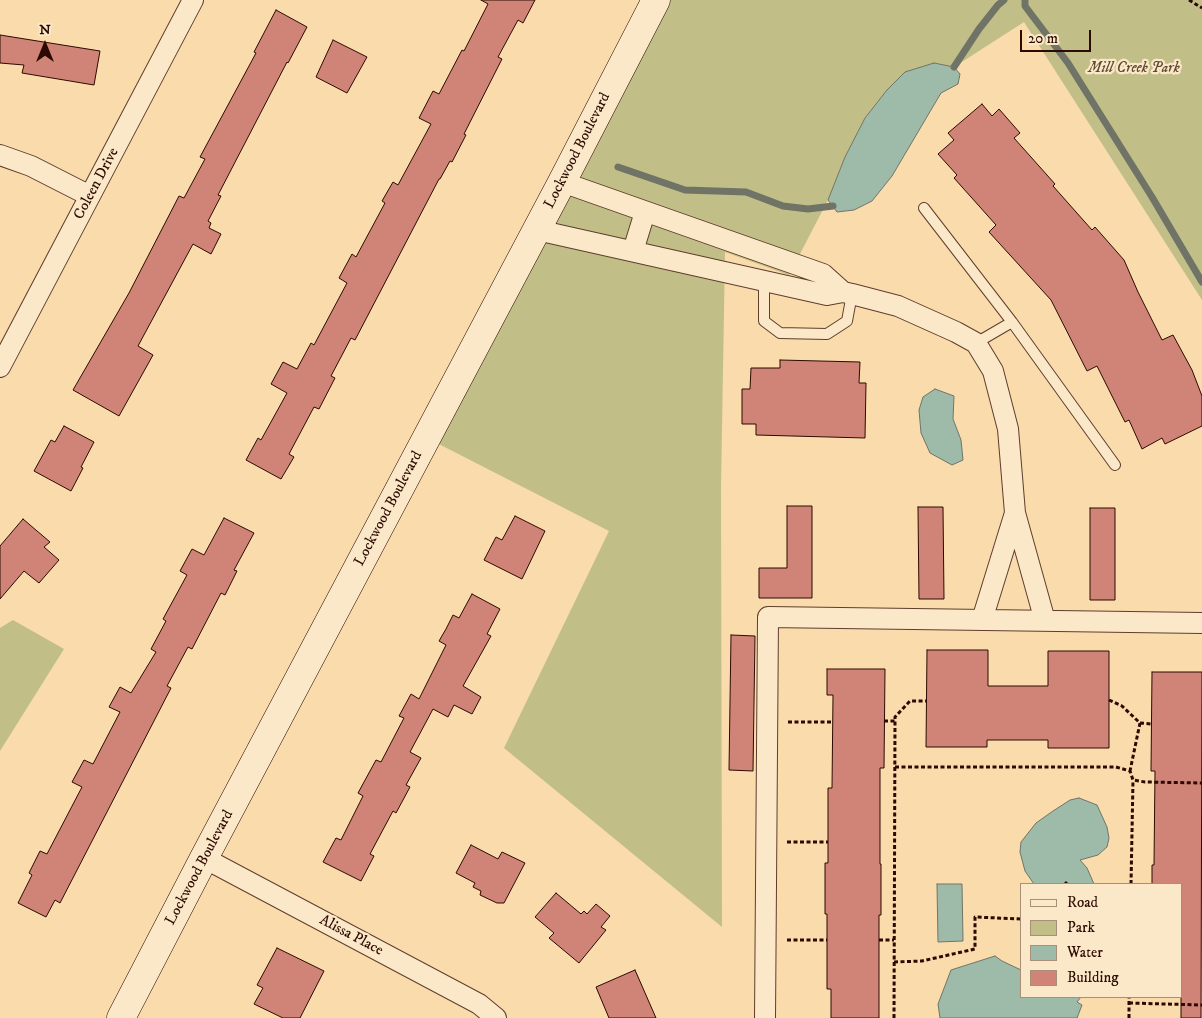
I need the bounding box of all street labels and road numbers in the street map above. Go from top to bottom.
street label: Lockwood Boulevard [541,90,615,212]
street label: Coleen Drive [71,145,123,223]
street label: Lockwood Boulevard [351,448,427,570]
street label: Lockwood Boulevard [162,807,238,929]
street label: Alissa Place [316,912,386,960]

